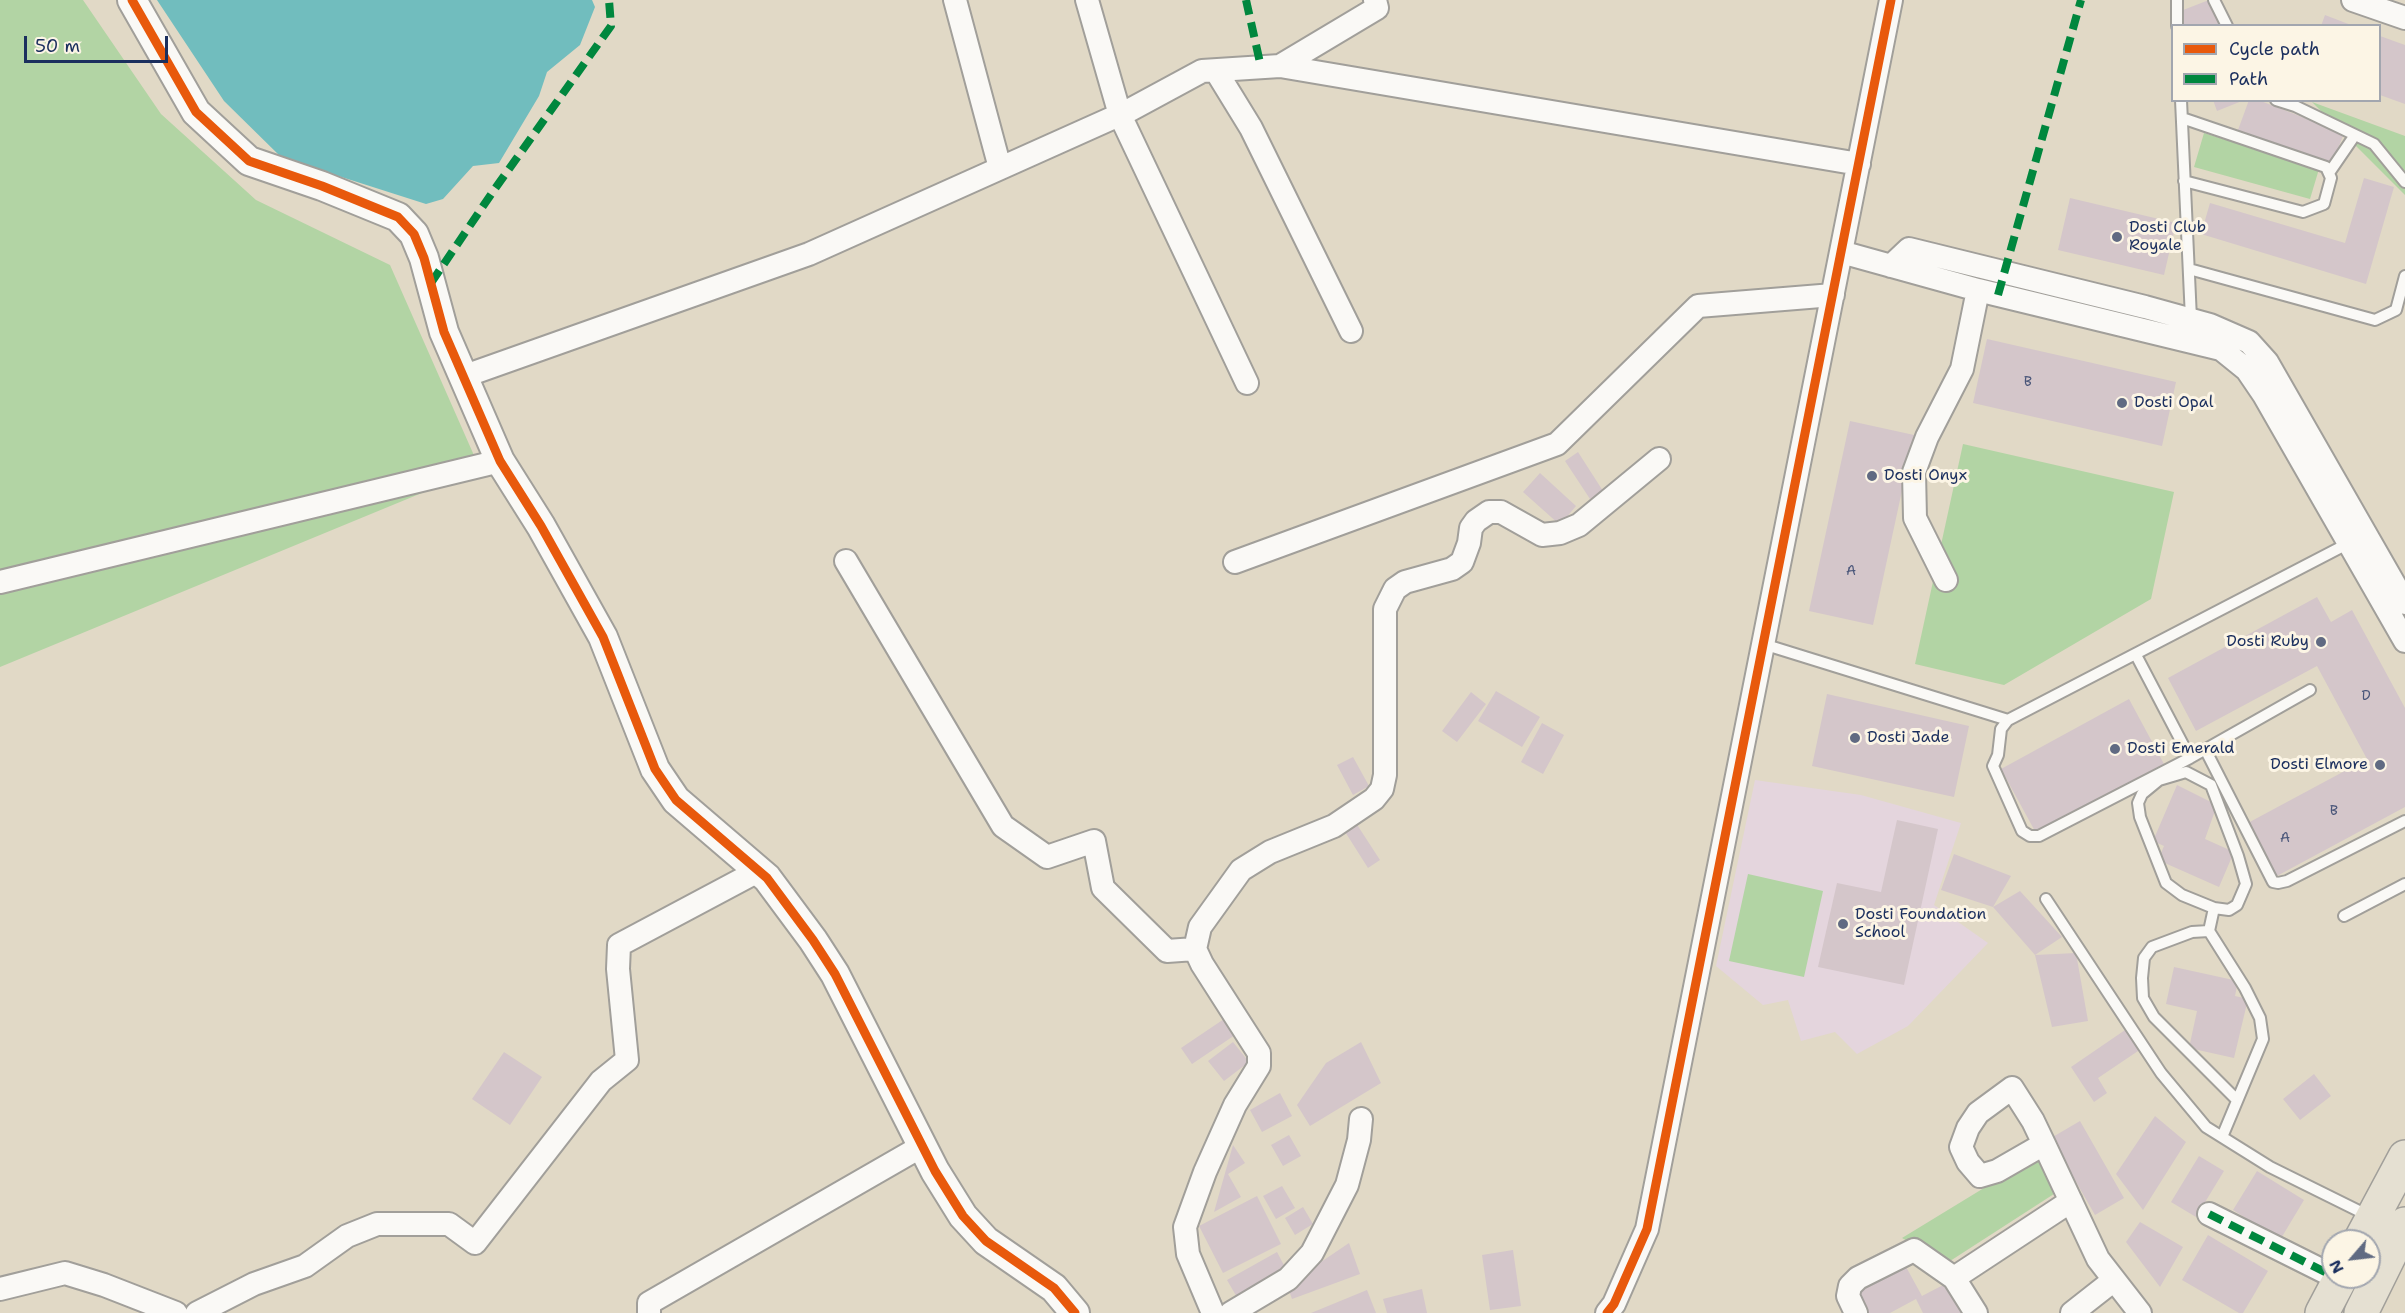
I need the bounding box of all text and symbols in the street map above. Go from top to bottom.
scale bar [27,24,171,62]
legend [2171,24,2381,102]
text: 50 m [35,34,80,58]
text: Cycle path [2229,37,2320,61]
text: Path [2229,67,2268,91]
place label: Dosti Club Royale [2129,218,2206,256]
marker: Dosti Club Royale [2110,230,2124,244]
house number: B [2024,374,2032,390]
place label: Dosti Opal [2134,393,2213,413]
marker: Dosti Opal [2115,396,2129,410]
place label: Dosti Onyx [1884,466,1967,486]
marker: Dosti Onyx [1865,469,1879,483]
house number: A [1846,563,1856,579]
place label: Dosti Ruby [2226,632,2309,652]
marker: Dosti Ruby [2314,635,2328,649]
house number: D [2361,688,2371,704]
place label: Dosti Jade [1867,728,1950,748]
marker: Dosti Jade [1848,731,1862,745]
place label: Dosti Emerald [2127,739,2234,759]
marker: Dosti Emerald [2108,742,2122,756]
place label: Dosti Elmore [2270,755,2368,775]
marker: Dosti Elmore [2373,758,2387,772]
house number: B [2330,803,2338,819]
house number: A [2280,830,2290,846]
place label: Dosti Foundation School [1855,905,1986,943]
marker: Dosti Foundation School [1836,917,1850,931]
north arrow [2321,1229,2381,1289]
text: N [2324,1256,2349,1277]

